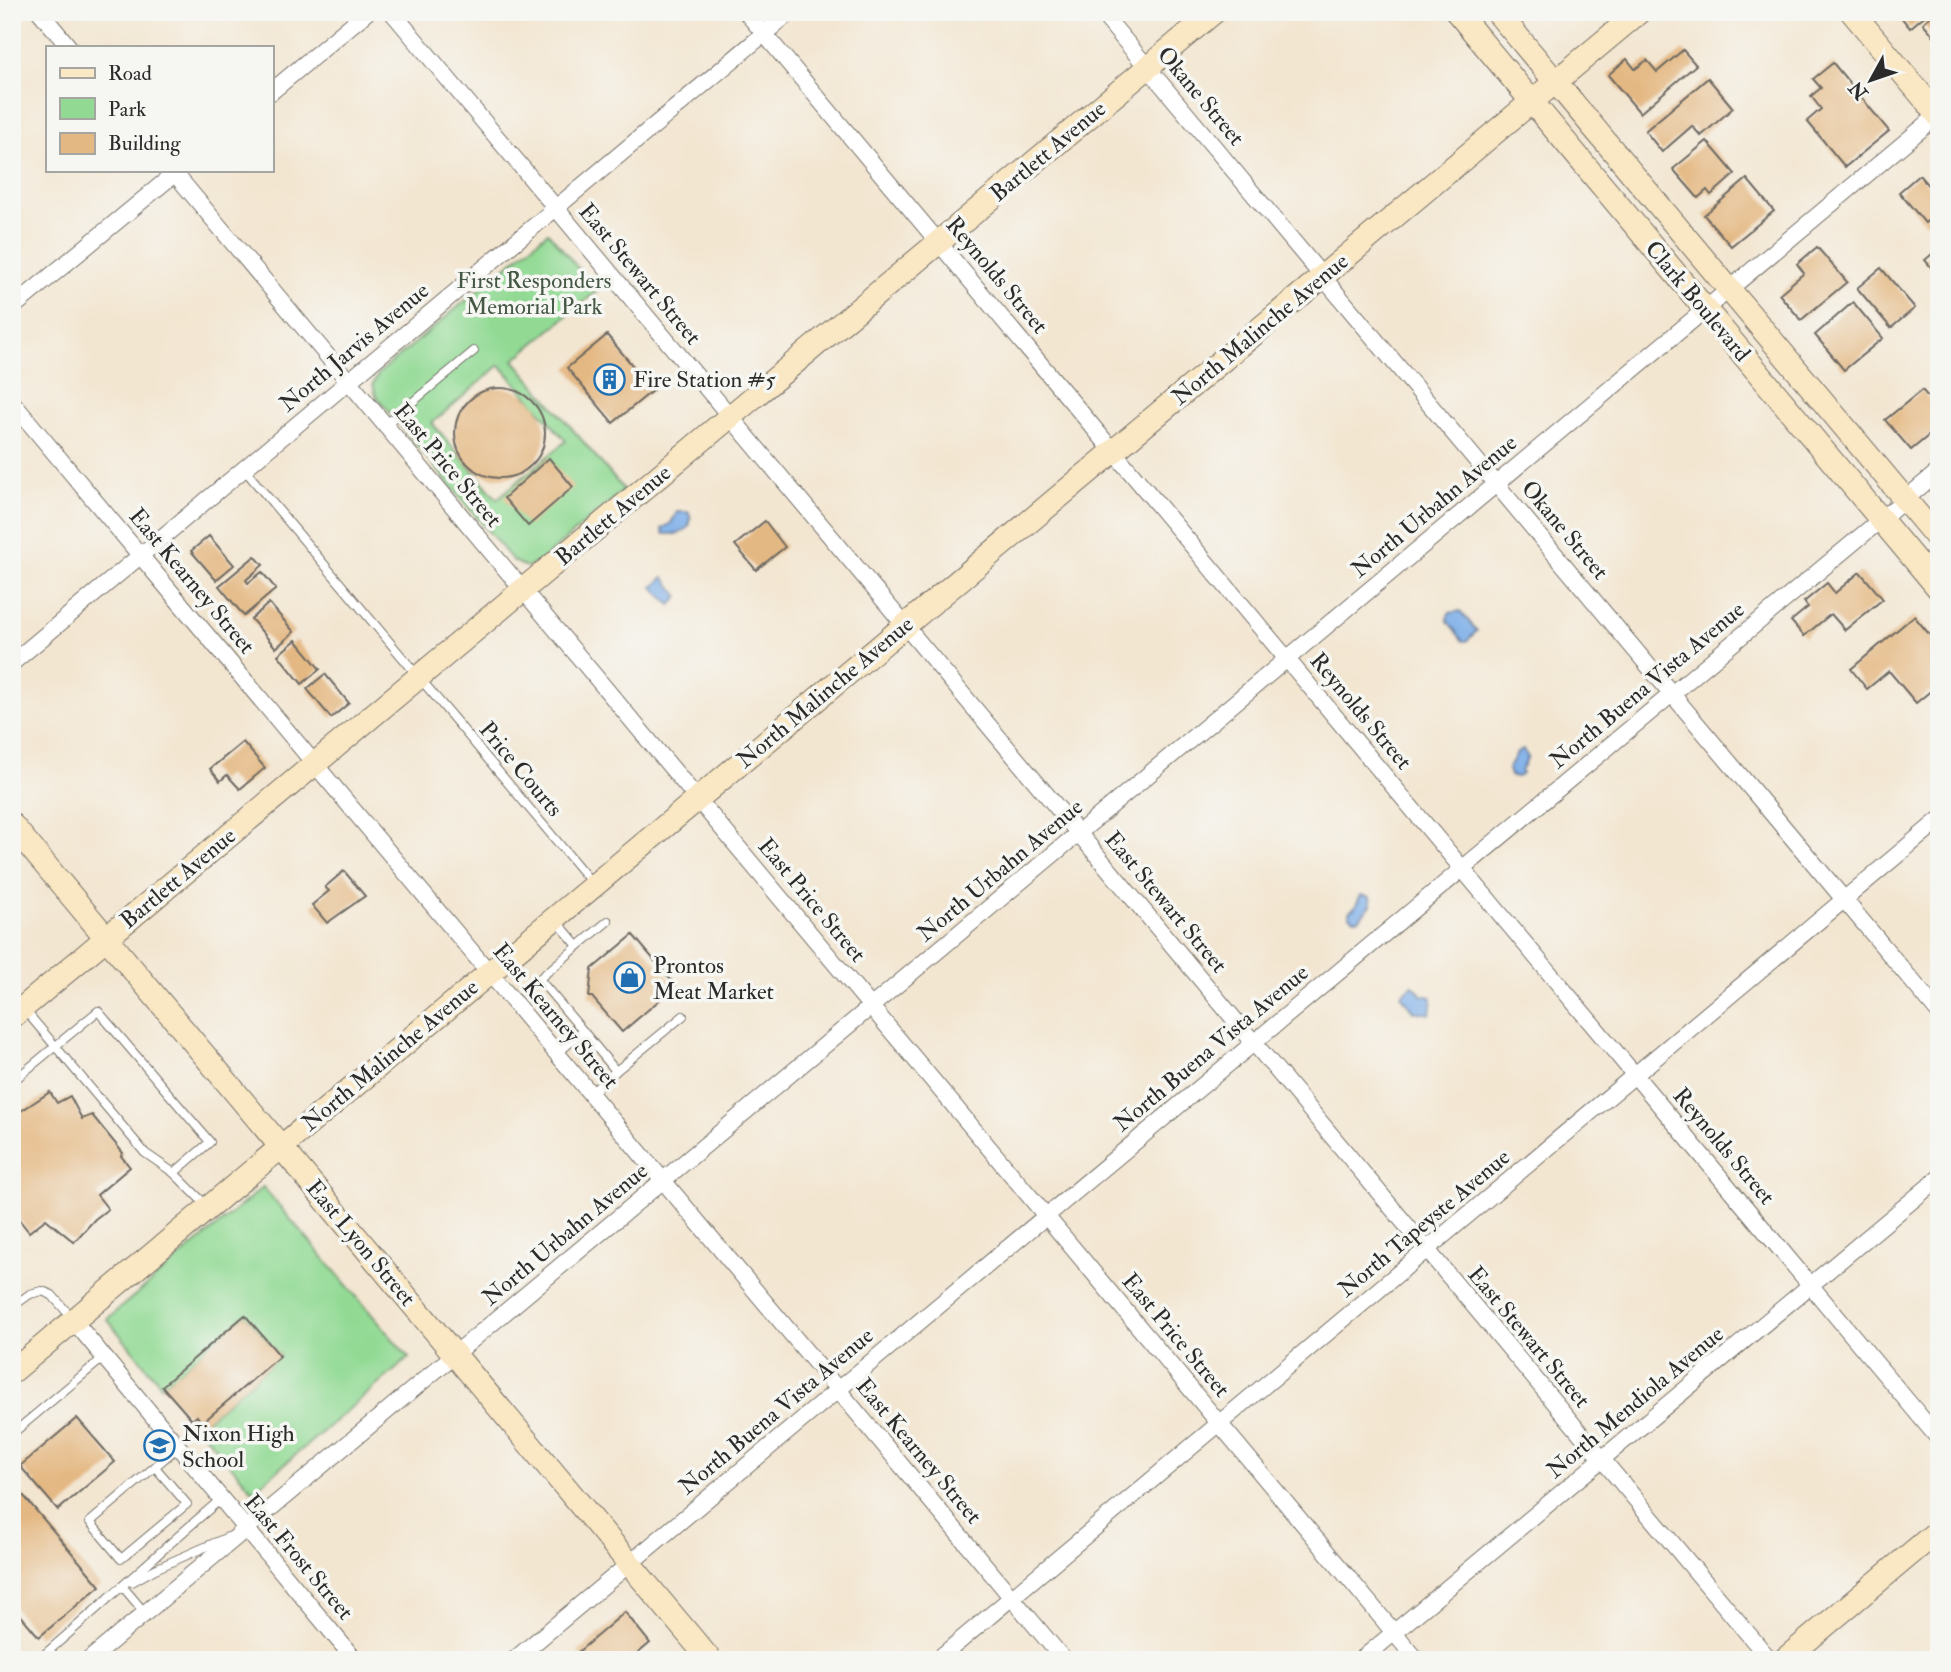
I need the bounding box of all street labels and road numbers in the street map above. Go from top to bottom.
street label: Okane Street [1151,40,1251,152]
street label: Bartlett Avenue [984,94,1112,208]
street label: East Stewart Street [572,197,708,351]
street label: Reynolds Street [940,211,1054,339]
street label: Clark Boulevard [1639,235,1757,367]
street label: North Malinche Avenue [1166,246,1355,411]
street label: North Jarvis Avenue [273,276,435,418]
street label: East Price Street [388,397,508,533]
street label: North Urbahn Avenue [1345,428,1523,584]
street label: Bartlett Avenue [549,458,677,572]
street label: Okane Street [1515,474,1615,586]
street label: East Kearney Street [123,502,261,660]
street label: North Buena Vista Avenue [1544,595,1751,775]
street label: North Malinche Avenue [731,609,920,774]
street label: Reynolds Street [1304,647,1418,775]
street label: Price Courts [473,716,569,823]
street label: North Urbahn Avenue [911,792,1089,948]
street label: Bartlett Avenue [114,821,242,935]
street label: East Stewart Street [1098,825,1234,979]
street label: East Price Street [752,832,872,968]
street label: East Kearney Street [487,937,625,1095]
street label: North Buena Vista Avenue [1108,958,1315,1138]
street label: North Malinche Avenue [296,972,485,1137]
street label: Reynolds Street [1667,1082,1781,1210]
street label: North Tapeyste Avenue [1332,1142,1517,1304]
street label: North Urbahn Avenue [476,1156,654,1312]
street label: East Lyon Street [300,1174,422,1312]
street label: East Stewart Street [1461,1260,1597,1414]
street label: East Price Street [1116,1267,1236,1403]
street label: North Mendiola Avenue [1540,1319,1730,1485]
street label: North Buena Vista Avenue [673,1321,880,1501]
street label: East Kearney Street [850,1372,988,1530]
street label: East Frost Street [238,1488,360,1626]

